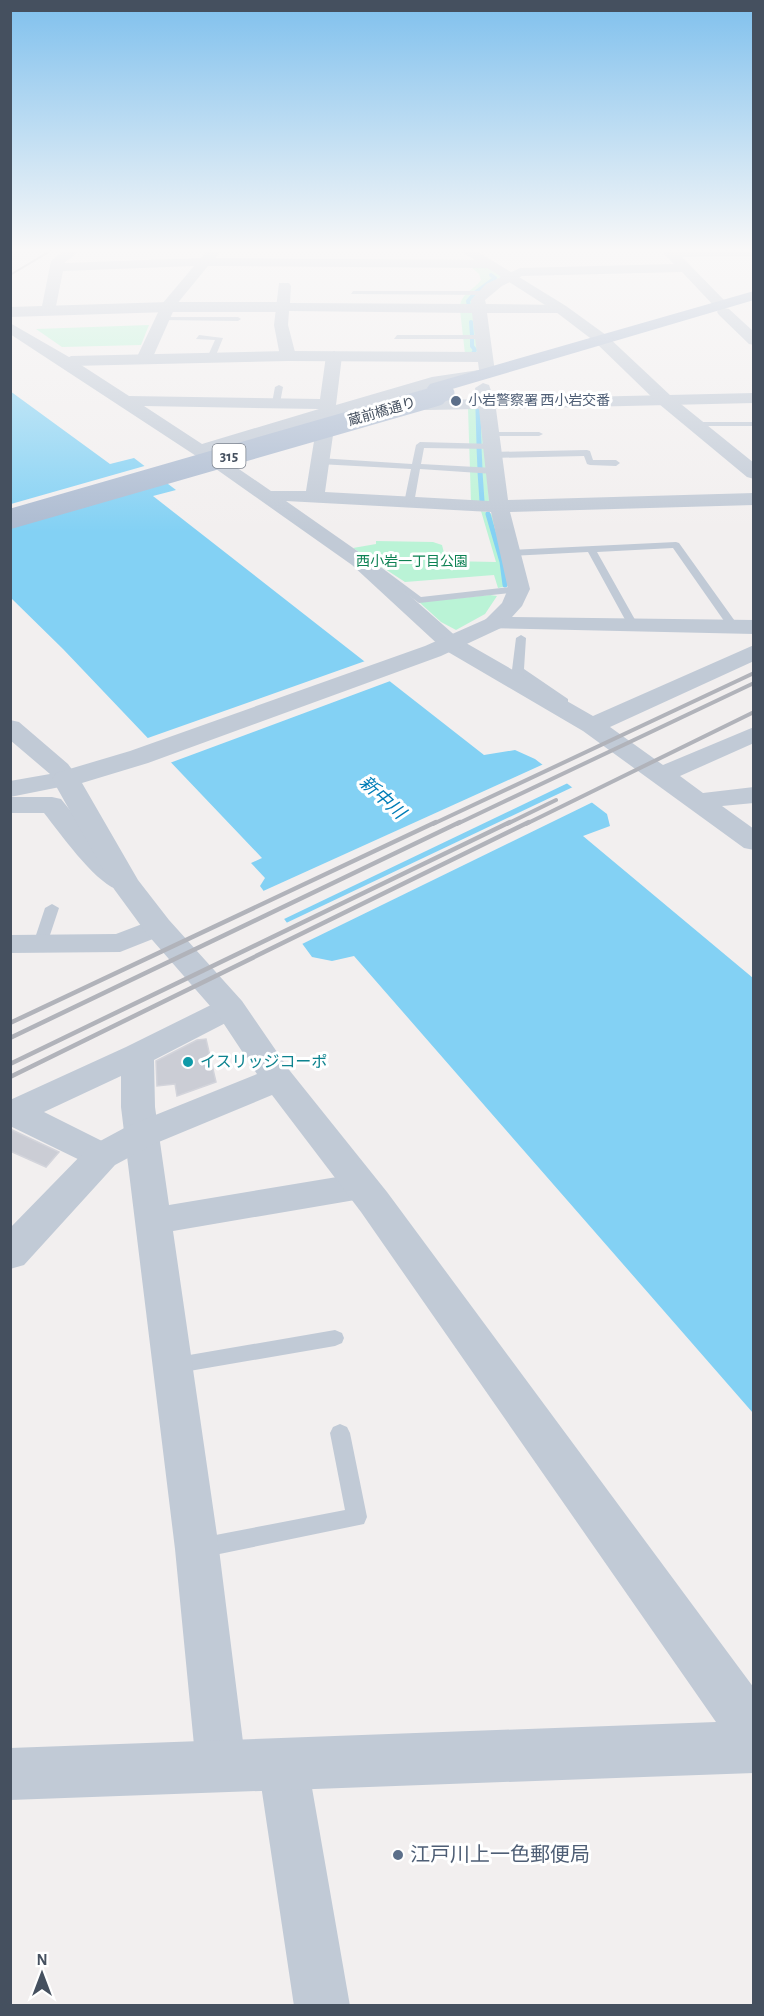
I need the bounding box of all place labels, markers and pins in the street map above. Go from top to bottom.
place label: 小岩警察署 西小岩交番 [468,393,610,408]
marker: 小岩警察署 西小岩交番 [449,394,463,408]
place label: イスリッジコーポ [200,1054,328,1070]
marker: イスリッジコーポ [181,1055,195,1069]
place label: 江戸川上一色郵便局 [410,1844,590,1865]
marker: 江戸川上一色郵便局 [391,1848,405,1862]

